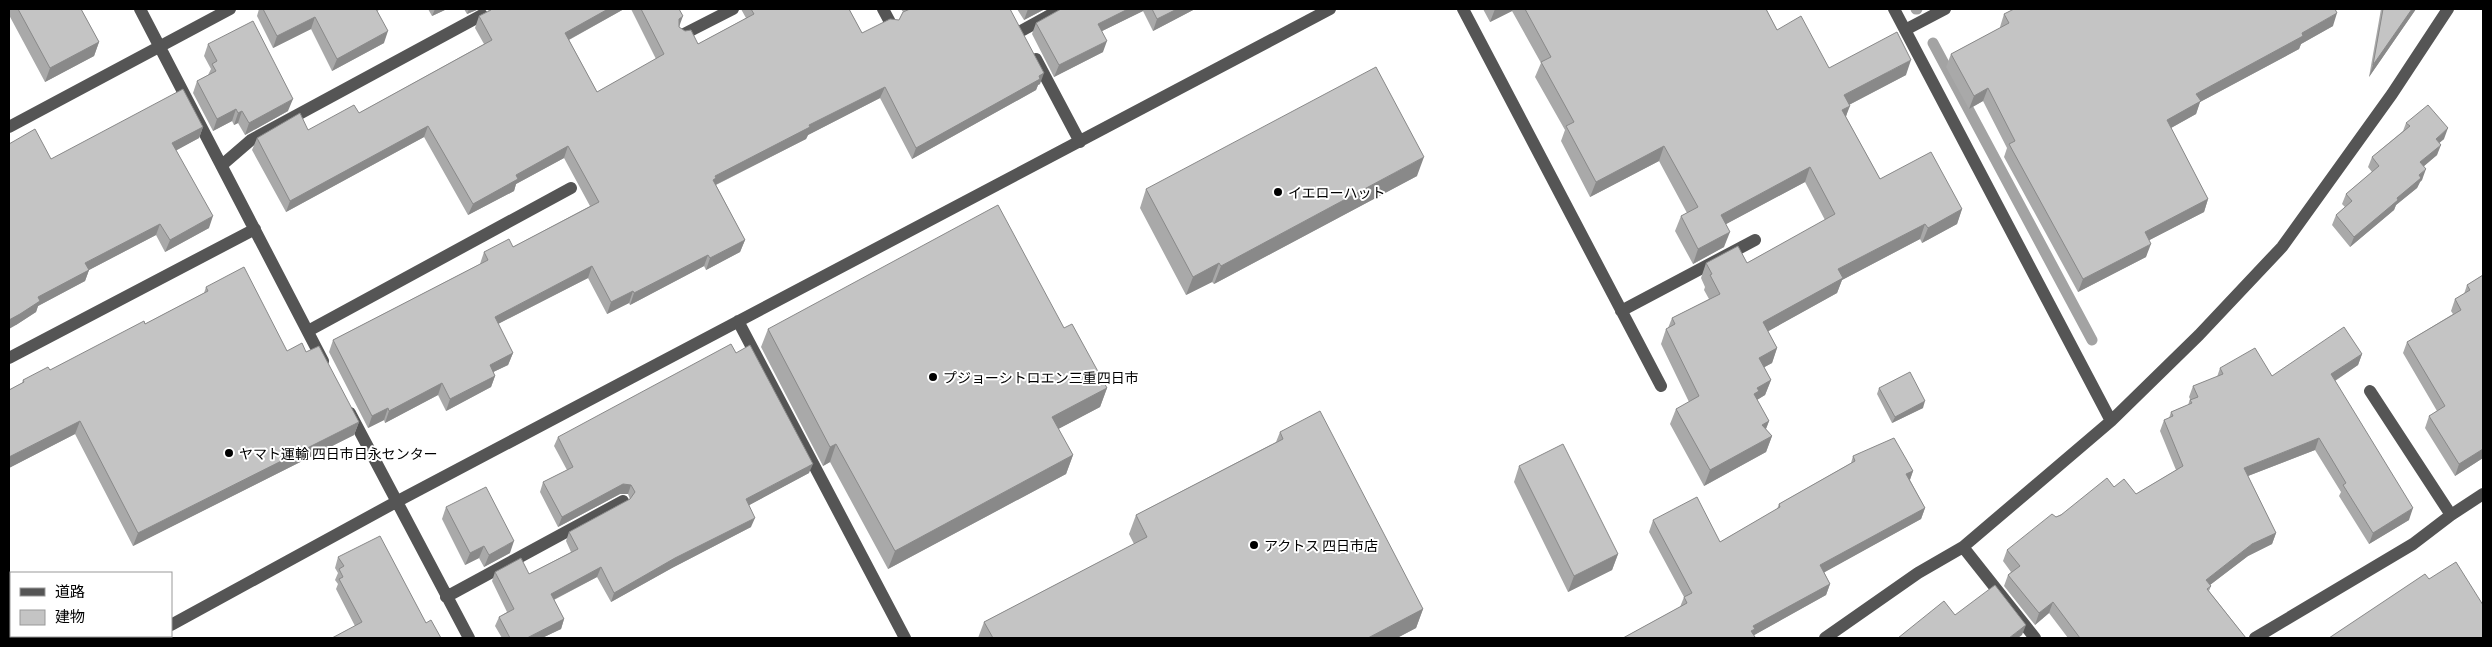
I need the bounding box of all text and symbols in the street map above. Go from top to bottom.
place label: イエローハット [1288,184,1386,201]
marker: イエローハット [1272,186,1284,198]
place label: プジョーシトロエン三重四日市 [943,369,1139,386]
marker: プジョーシトロエン三重四日市 [927,371,939,383]
place label: ヤマト運輸 四日市日永センター [239,445,438,462]
marker: ヤマト運輸 四日市日永センター [223,447,235,459]
place label: アクトス 四日市店 [1264,537,1378,554]
marker: アクトス 四日市店 [1248,539,1260,551]
legend [10,572,172,637]
text: 道路 [55,582,85,600]
text: 建物 [55,607,85,625]

